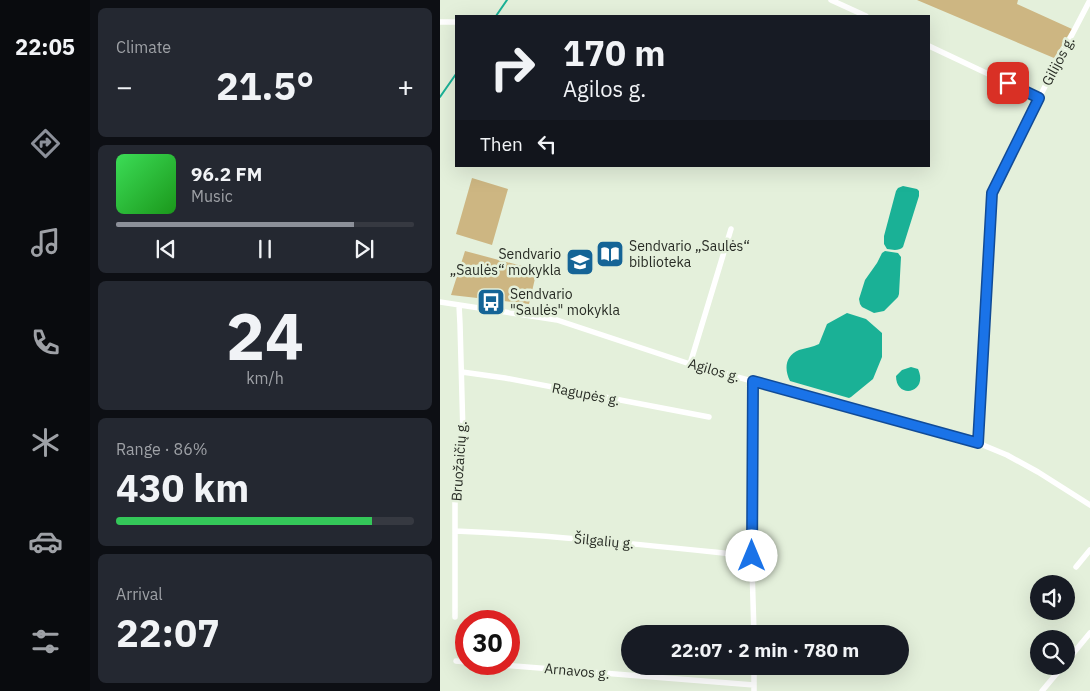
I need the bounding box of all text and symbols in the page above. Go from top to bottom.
text: 170 m [563,30,666,76]
text: 22:05 [15,32,75,61]
street label: Gilijos g. [1038,33,1078,89]
icon: right [480,35,545,100]
text: Climate [116,37,171,57]
text: 21.5° [216,61,314,110]
pin [987,62,1029,104]
text: − [116,68,133,105]
text: + [397,68,414,105]
icon: arrive [994,69,1022,97]
text: Agilos g. [563,74,646,103]
icon: directions [28,126,63,161]
icon: left [533,130,561,158]
text: Then [480,132,523,156]
text: 96.2 FM [191,162,262,186]
text: Music [191,186,233,206]
icon: music [28,225,63,260]
icon: previous [152,235,180,263]
icon: pause [251,235,279,263]
icon: next [350,235,378,263]
place label: Sendvario „Saulės“ biblioteka [629,237,750,271]
library icon: Sendvario „Saulės“ biblioteka [595,239,625,269]
place label: Sendvario „Saulės“ mokykla [450,245,562,279]
school or university icon: Sendvario „Saulės“ mokykla [565,247,595,277]
place label: Sendvario "Saulės" mokykla [510,285,620,319]
bus stop icon: Sendvario "Saulės" mokykla [476,287,506,317]
text: 24 [226,293,304,378]
icon: phone [28,325,63,360]
street label: Agilos g. [686,354,742,386]
text: km/h [246,368,284,388]
street label: Ragupės g. [550,379,622,409]
street label: Bruožaičių g. [447,420,471,502]
icon: climate [28,425,63,460]
text: Range · 86% [116,439,208,459]
text: 430 km [116,463,249,512]
icon: car [28,524,63,559]
street label: Šilgalių g. [573,528,635,553]
position arrow [725,529,777,581]
map controls [1030,575,1075,675]
button: sound [1030,575,1075,620]
text: Arrival [116,584,163,604]
text: 22:07 [116,608,220,657]
speed limit sign: 30 [455,610,520,675]
icon: filters [28,624,63,659]
button: search [1030,630,1075,675]
text: 22:07 · 2 min · 780 m [671,638,859,662]
street label: Arnavos g. [544,659,610,683]

